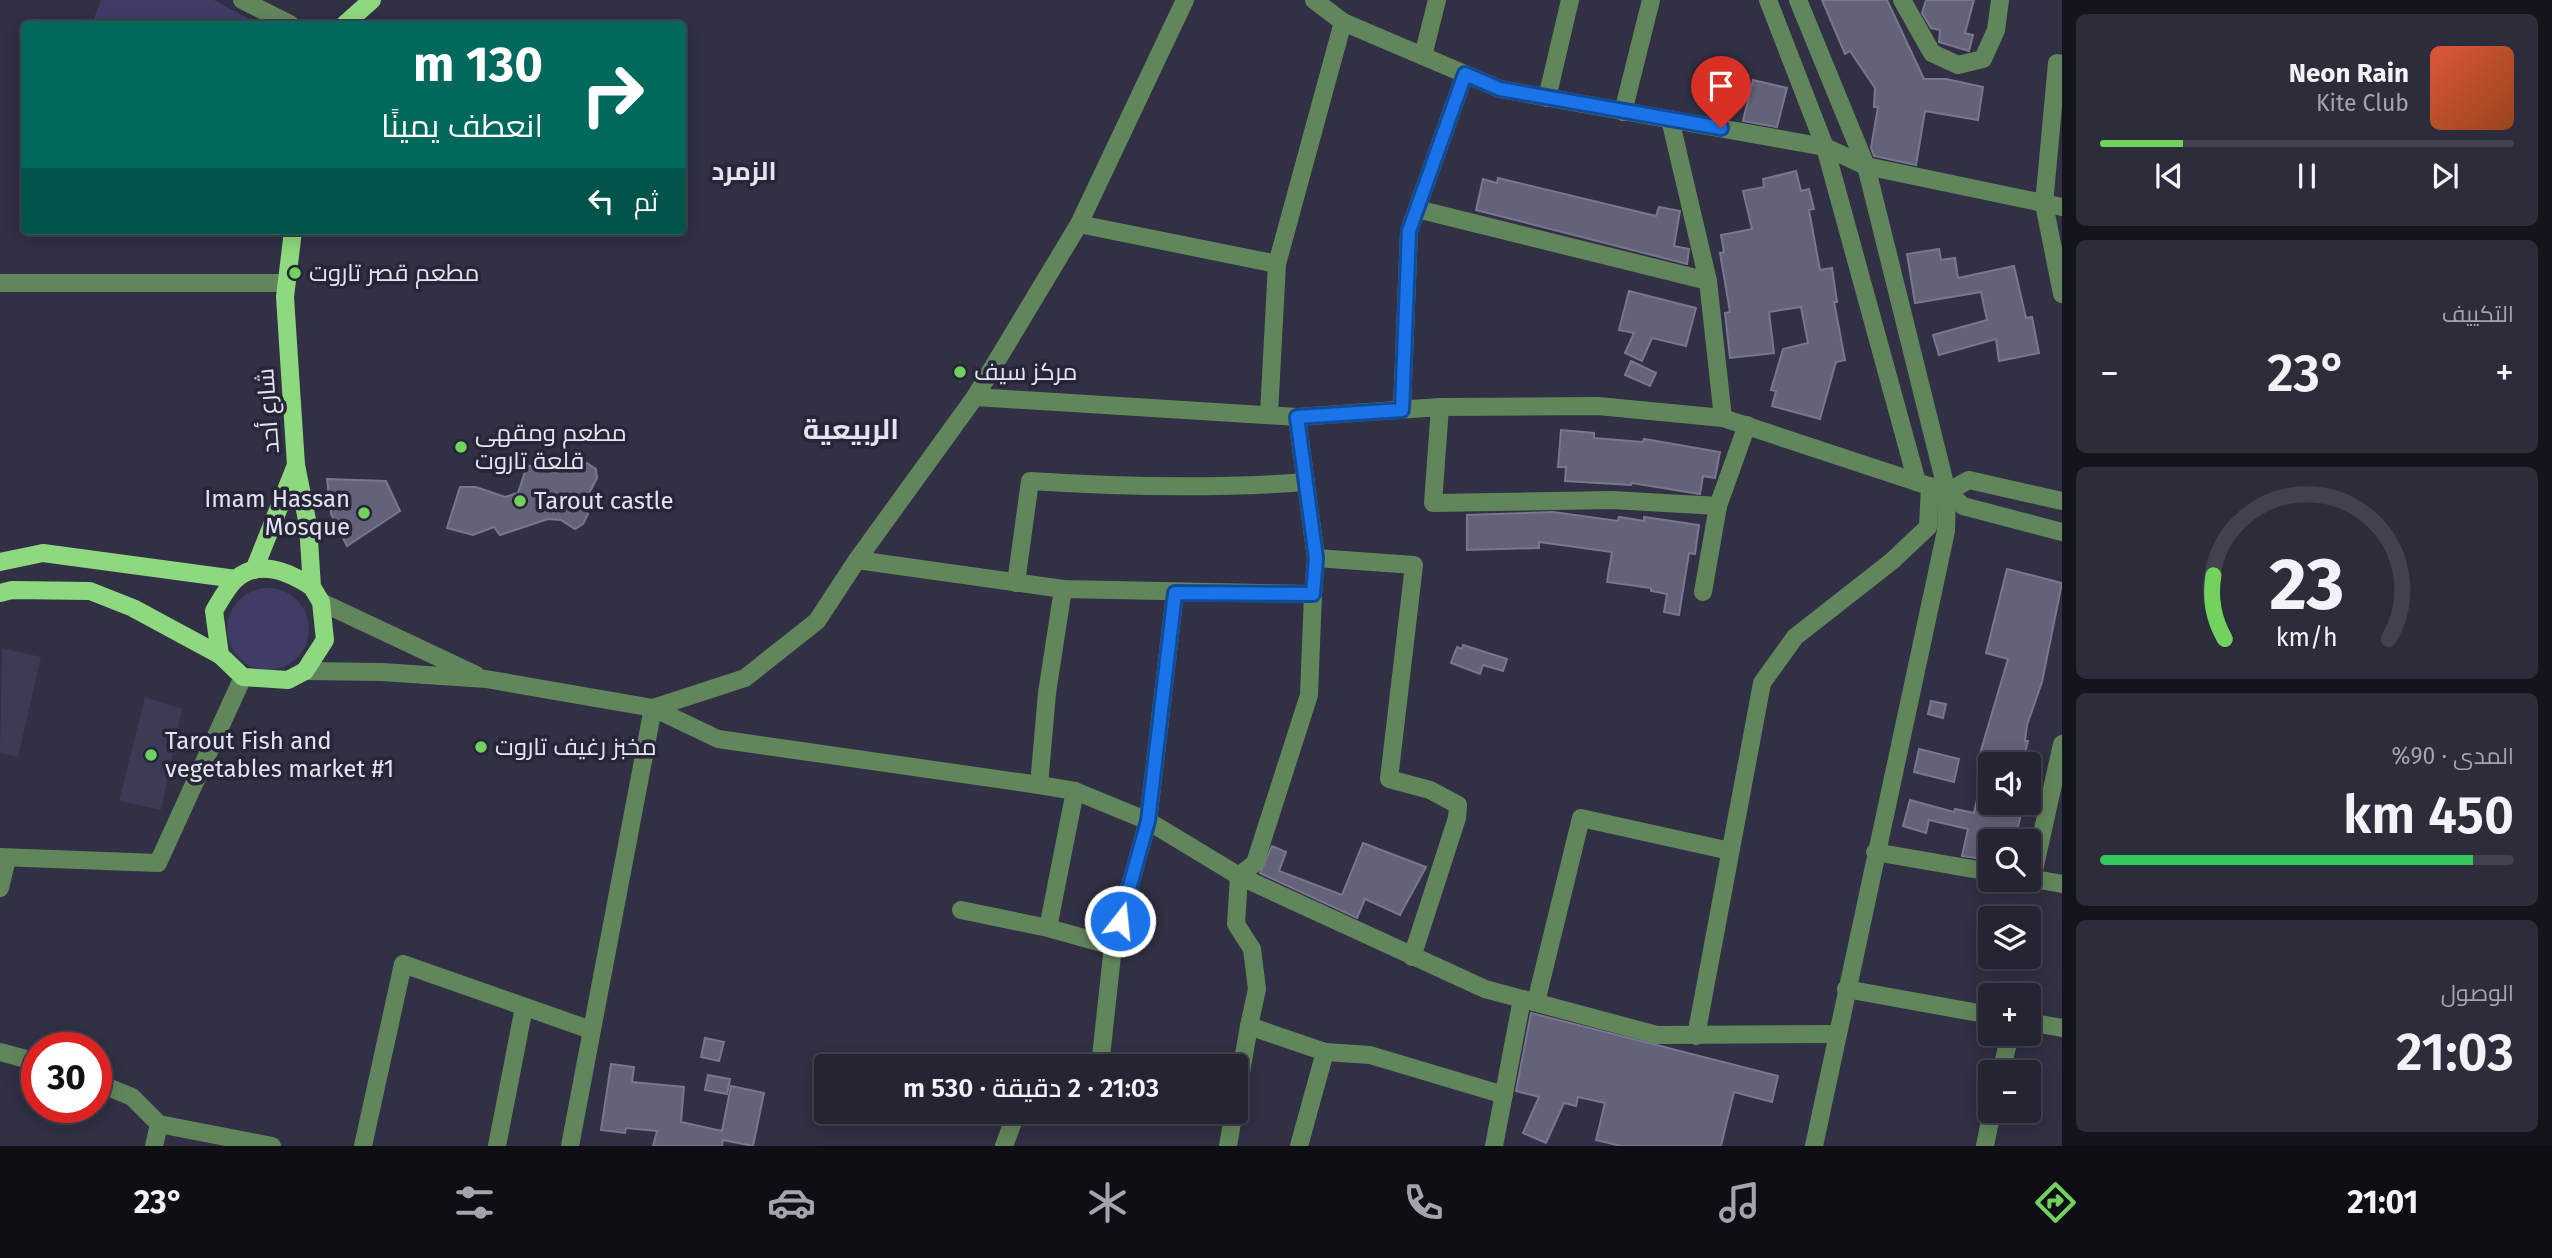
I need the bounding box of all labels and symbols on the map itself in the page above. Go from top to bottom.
pin [1691,56,1751,128]
district label: الزمرد [711,156,777,187]
place label: مطعم قصر تاروت [309,259,479,289]
marker: مطعم قصر تاروت [287,265,303,281]
place label: مركز سيف [974,358,1077,386]
marker: مركز سيف [952,364,968,380]
street label: شارع أحد [249,367,287,455]
district label: الربيعية [803,413,899,446]
place label: مطعم ومقهى قلعة تاروت [475,419,627,475]
marker: مطعم ومقهى قلعة تاروت [453,439,469,455]
place label: Imam Hassan Mosque [204,485,350,541]
place label: Tarout castle [534,487,674,515]
marker: Tarout castle [512,493,528,509]
marker: Imam Hassan Mosque [356,505,372,521]
place label: Tarout Fish and vegetables market #1 [165,727,394,783]
place label: مخبز رغيف تاروت [495,733,657,761]
marker: مخبز رغيف تاروت [473,739,489,755]
marker: Tarout Fish and vegetables market #1 [143,747,159,763]
position arrow [1083,884,1157,958]
speed limit sign: 30 [21,1032,112,1123]

